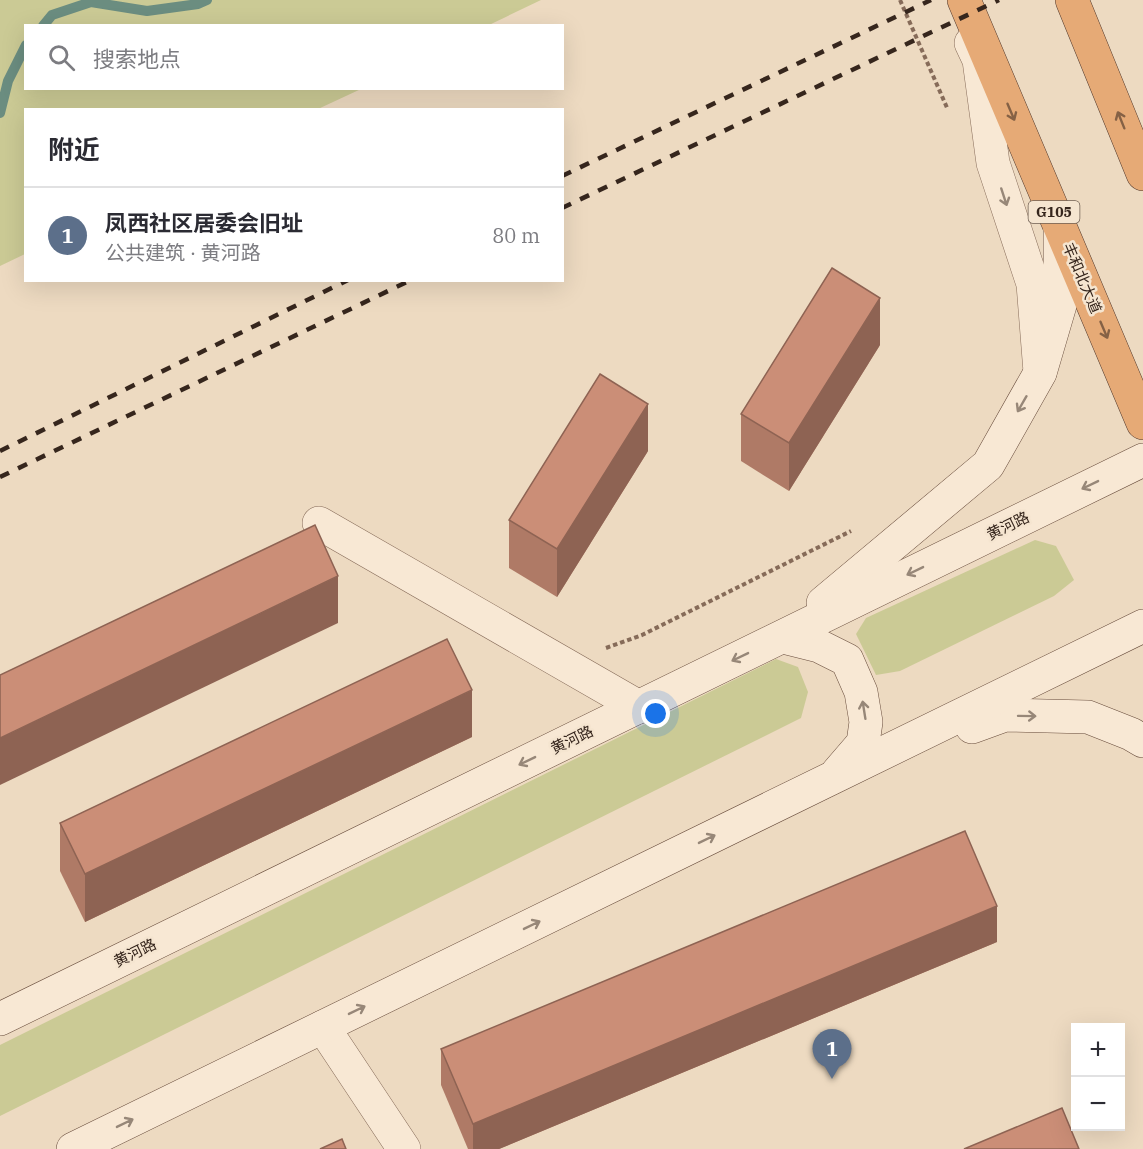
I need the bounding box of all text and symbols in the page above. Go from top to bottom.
search box [24,24,564,90]
icon: search [45,41,78,74]
text: 搜索地点 [93,44,181,73]
one-way arrow [1007,103,1018,121]
one-way arrow [1115,111,1126,129]
text: 附近 [48,132,100,166]
one-way arrow [1000,187,1011,206]
road number: G105 [1028,201,1080,223]
text: 凤西社区居委会旧址 [105,208,303,237]
text: 1 [62,222,74,249]
text: 80 m [492,222,540,249]
text: 公共建筑 · 黄河路 [105,239,261,266]
street label: 丰和北大道 [1059,240,1106,316]
one-way arrow [1099,321,1110,339]
one-way arrow [1016,395,1027,413]
one-way arrow [1082,480,1100,492]
street label: 黄河路 [983,507,1032,544]
one-way arrow [907,566,925,578]
one-way arrow [732,652,750,664]
your location [641,699,670,728]
one-way arrow [858,701,869,721]
one-way arrow [1016,710,1036,721]
street label: 黄河路 [547,721,596,758]
one-way arrow [519,756,537,768]
one-way arrow [698,833,716,844]
one-way arrow [523,918,541,930]
street label: 黄河路 [110,934,159,971]
one-way arrow [348,1004,366,1016]
map controls [1071,1023,1125,1131]
button: + [1071,1023,1125,1077]
pin: 1 [812,1030,852,1079]
button: − [1071,1077,1125,1131]
one-way arrow [116,1117,134,1129]

